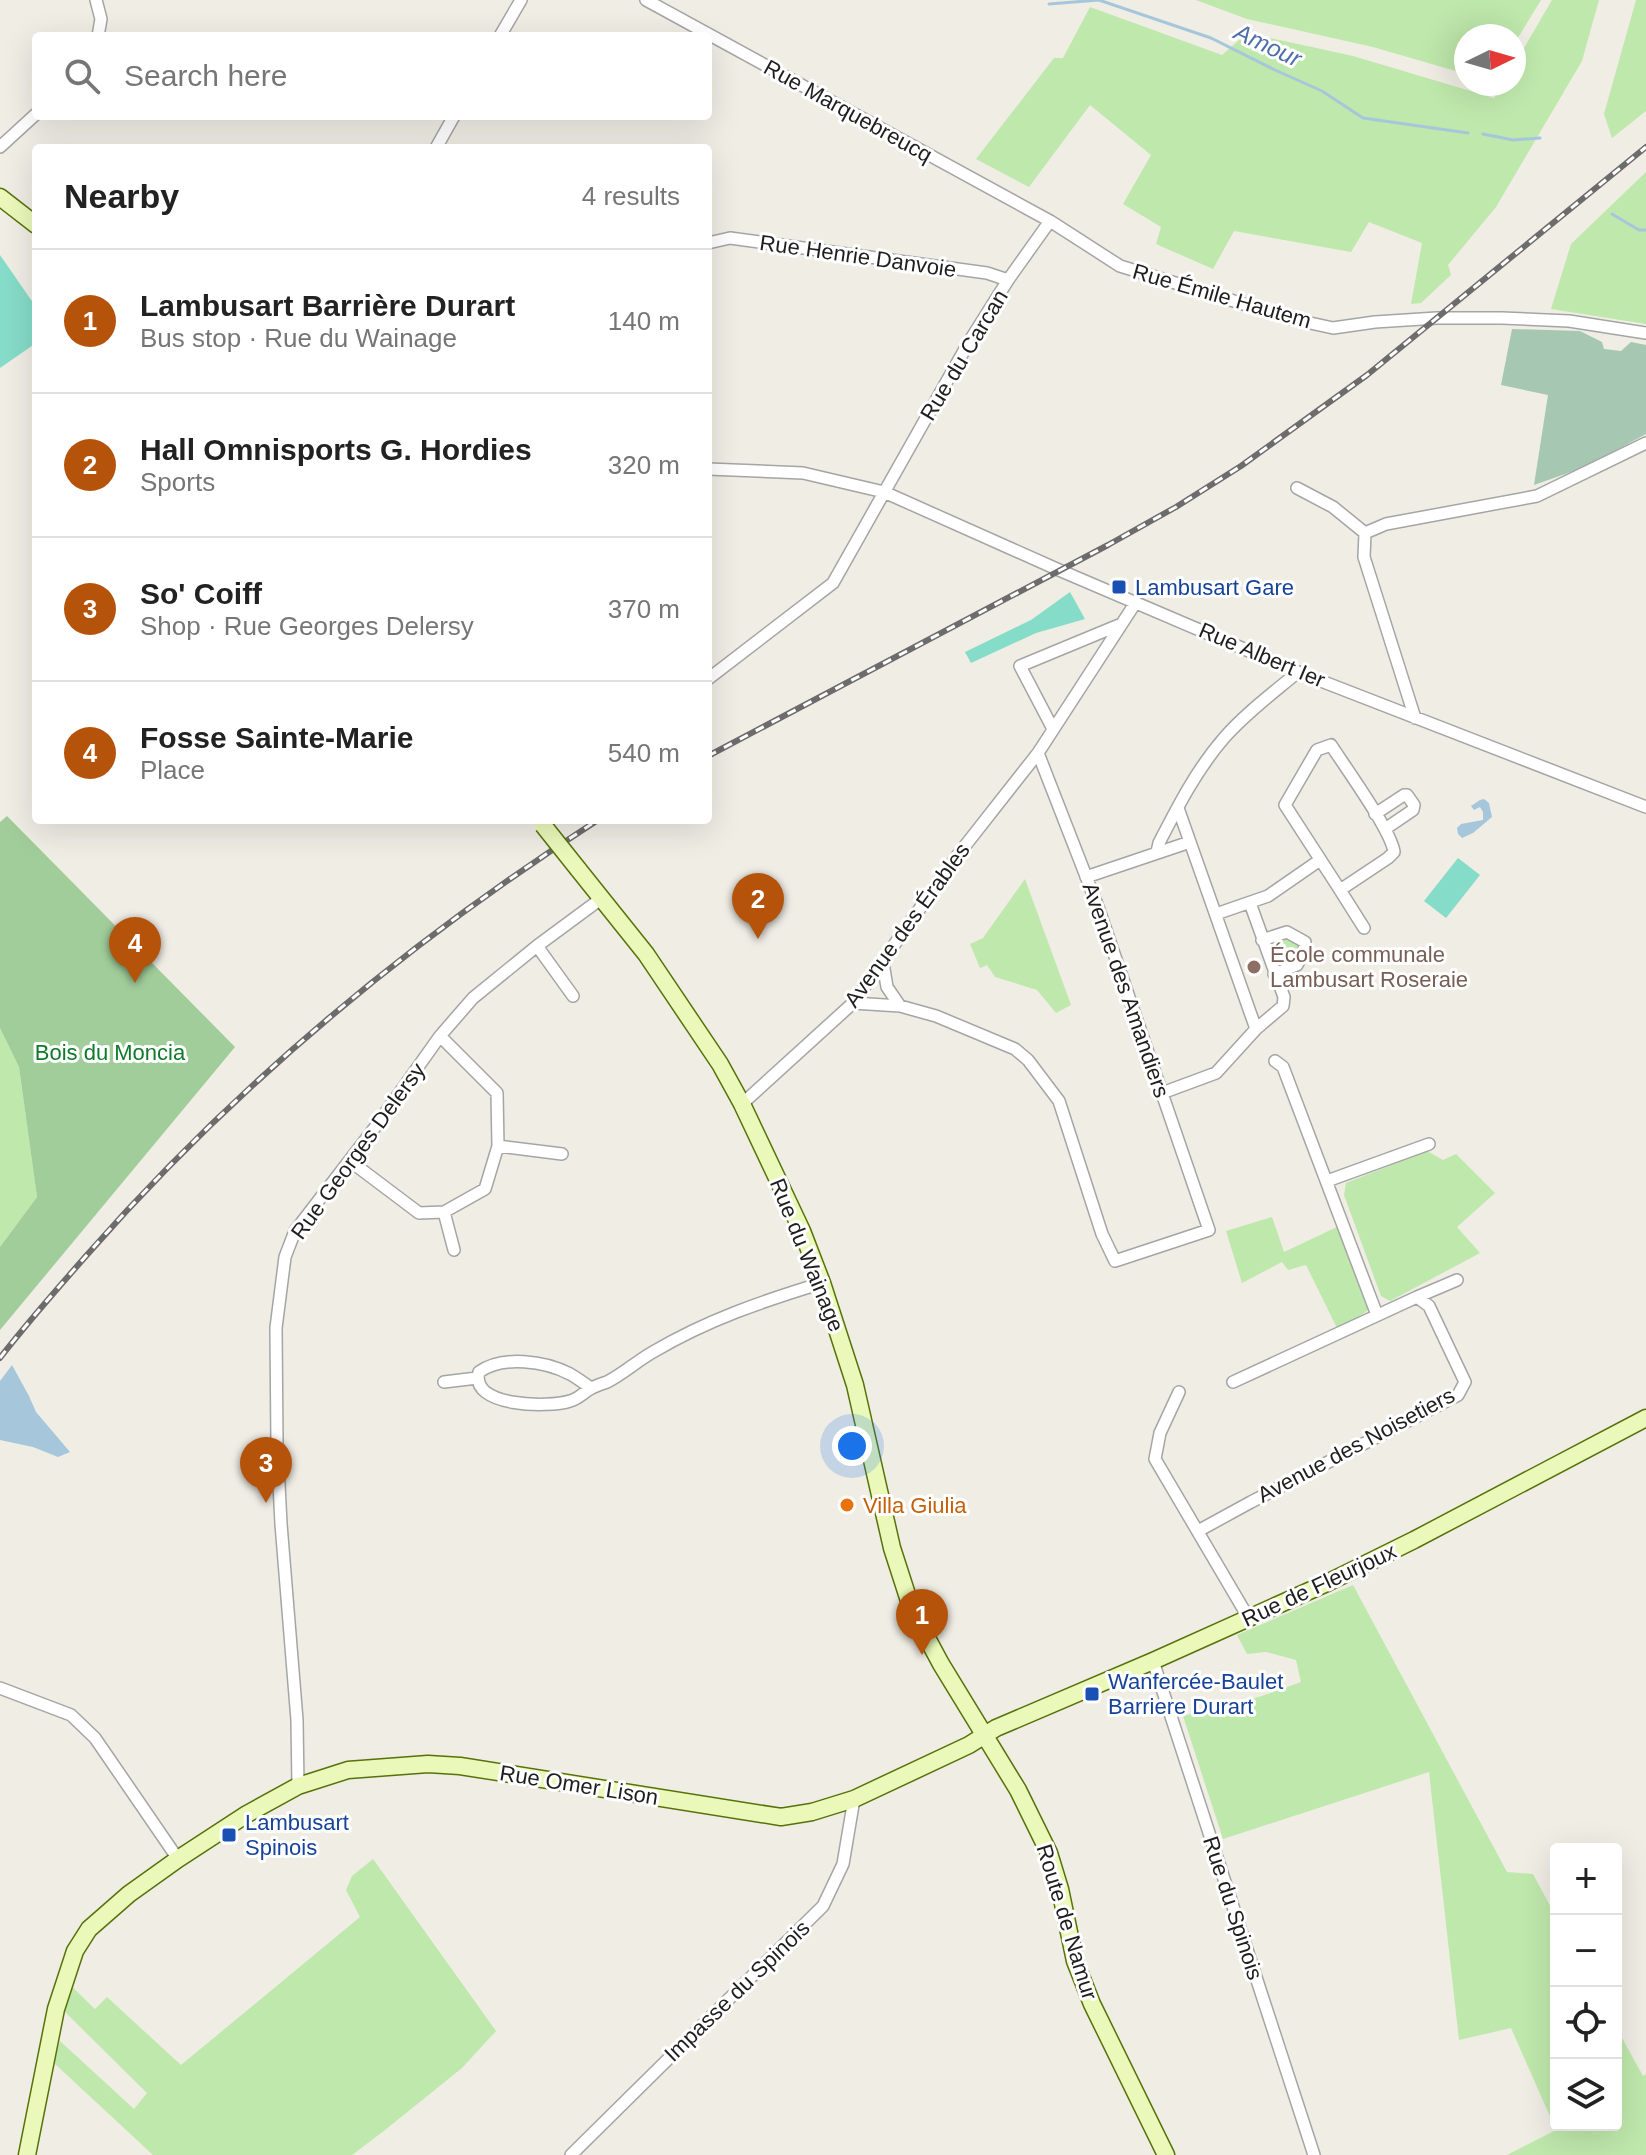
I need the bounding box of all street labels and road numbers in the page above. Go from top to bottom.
street label: Rue Marquebreucq [760,54,936,168]
street label: Rue Henrie Danvoie [758,230,958,282]
street label: Rue Émile Hautem [1130,259,1314,333]
street label: Rue du Carcan [915,285,1013,425]
street label: Rue Albert Ier [1195,617,1329,693]
street label: Avenue des Érables [839,838,975,1012]
street label: Avenue des Amandiers [1077,879,1175,1101]
street label: Rue Georges Delersy [286,1058,430,1244]
street label: Rue du Wainage [765,1175,849,1335]
street label: Avenue des Noisetiers [1253,1382,1459,1508]
street label: Rue de Fleurjoux [1238,1538,1400,1632]
street label: Rue Omer Lison [498,1760,660,1810]
street label: Rue du Spinois [1198,1833,1268,1983]
street label: Route de Namur [1031,1841,1103,2003]
street label: Impasse du Spinois [659,1915,815,2067]

